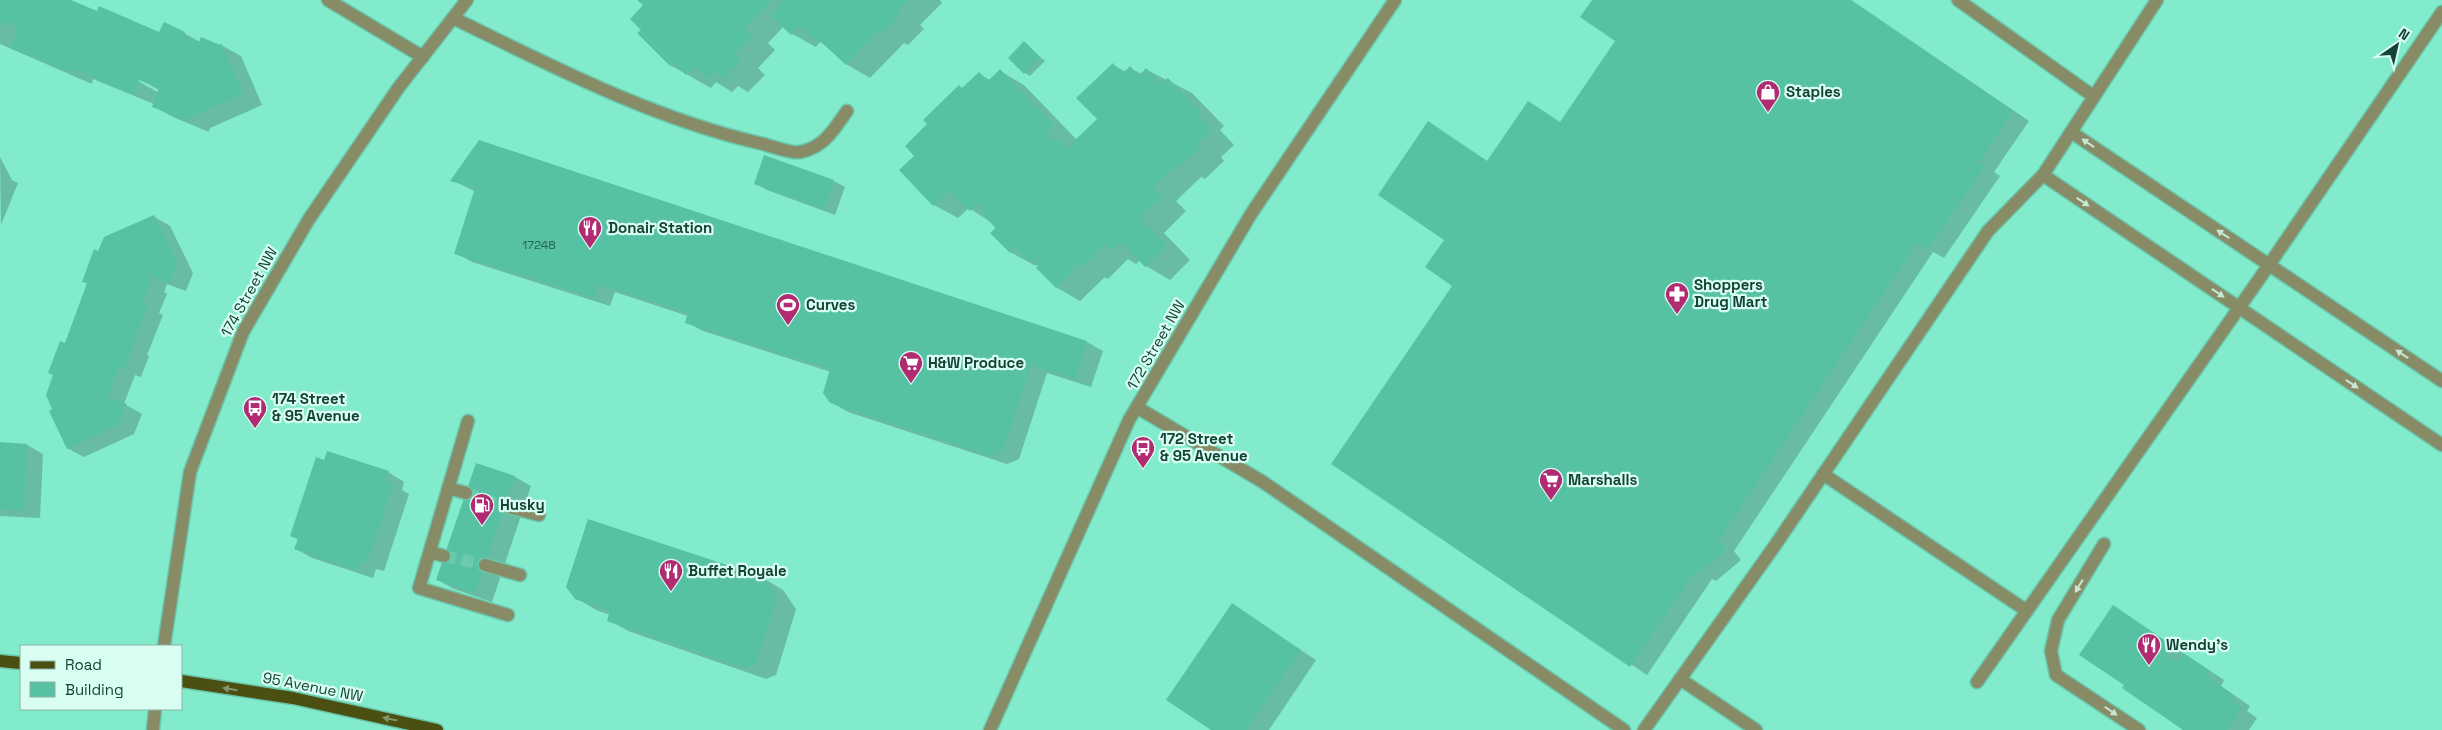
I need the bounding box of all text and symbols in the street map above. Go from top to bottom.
north arrow [2372,20,2422,70]
text: N [2395,24,2413,44]
shop icon: Staples [1755,79,1781,113]
place label: Staples [1786,82,1841,101]
one-way arrow [2082,138,2095,148]
one-way arrow [2076,197,2090,207]
restaurant icon: Donair Station [577,215,603,249]
place label: Donair Station [608,218,712,237]
one-way arrow [2217,229,2230,239]
house number: 17248 [522,237,556,253]
street label: 174 Street NW [216,243,281,340]
place label: Shoppers Drug Mart [1694,275,1767,311]
pharmacy icon: Shoppers Drug Mart [1664,281,1690,315]
one-way arrow [2211,288,2224,298]
sports icon: Curves [775,292,801,326]
place label: Curves [806,295,856,314]
street label: 172 Street NW [1122,297,1189,393]
one-way arrow [2395,349,2408,359]
supermarket icon: H&W Produce [898,350,924,384]
place label: H&W Produce [928,353,1024,372]
one-way arrow [2345,379,2359,389]
place label: 174 Street & 95 Avenue [272,389,360,425]
bus stop icon: 174 Street & 95 Avenue [242,395,268,429]
place label: 172 Street & 95 Avenue [1160,429,1248,465]
bus stop icon: 172 Street & 95 Avenue [1130,435,1156,469]
supermarket icon: Marshalls [1538,467,1564,501]
place label: Marshalls [1568,470,1637,489]
fuel station icon: Husky [469,492,495,526]
place label: Husky [500,495,545,514]
restaurant icon: Buffet Royale [658,558,684,592]
place label: Buffet Royale [688,561,787,580]
one-way arrow [2074,579,2083,592]
restaurant icon: Wendy's [2136,632,2162,666]
place label: Wendy's [2166,635,2228,654]
legend [20,645,182,710]
text: Road [65,655,102,674]
street label: 95 Avenue NW [261,667,365,706]
text: Building [65,680,124,699]
one-way arrow [222,684,238,692]
one-way arrow [2105,706,2118,716]
one-way arrow [382,715,397,723]

